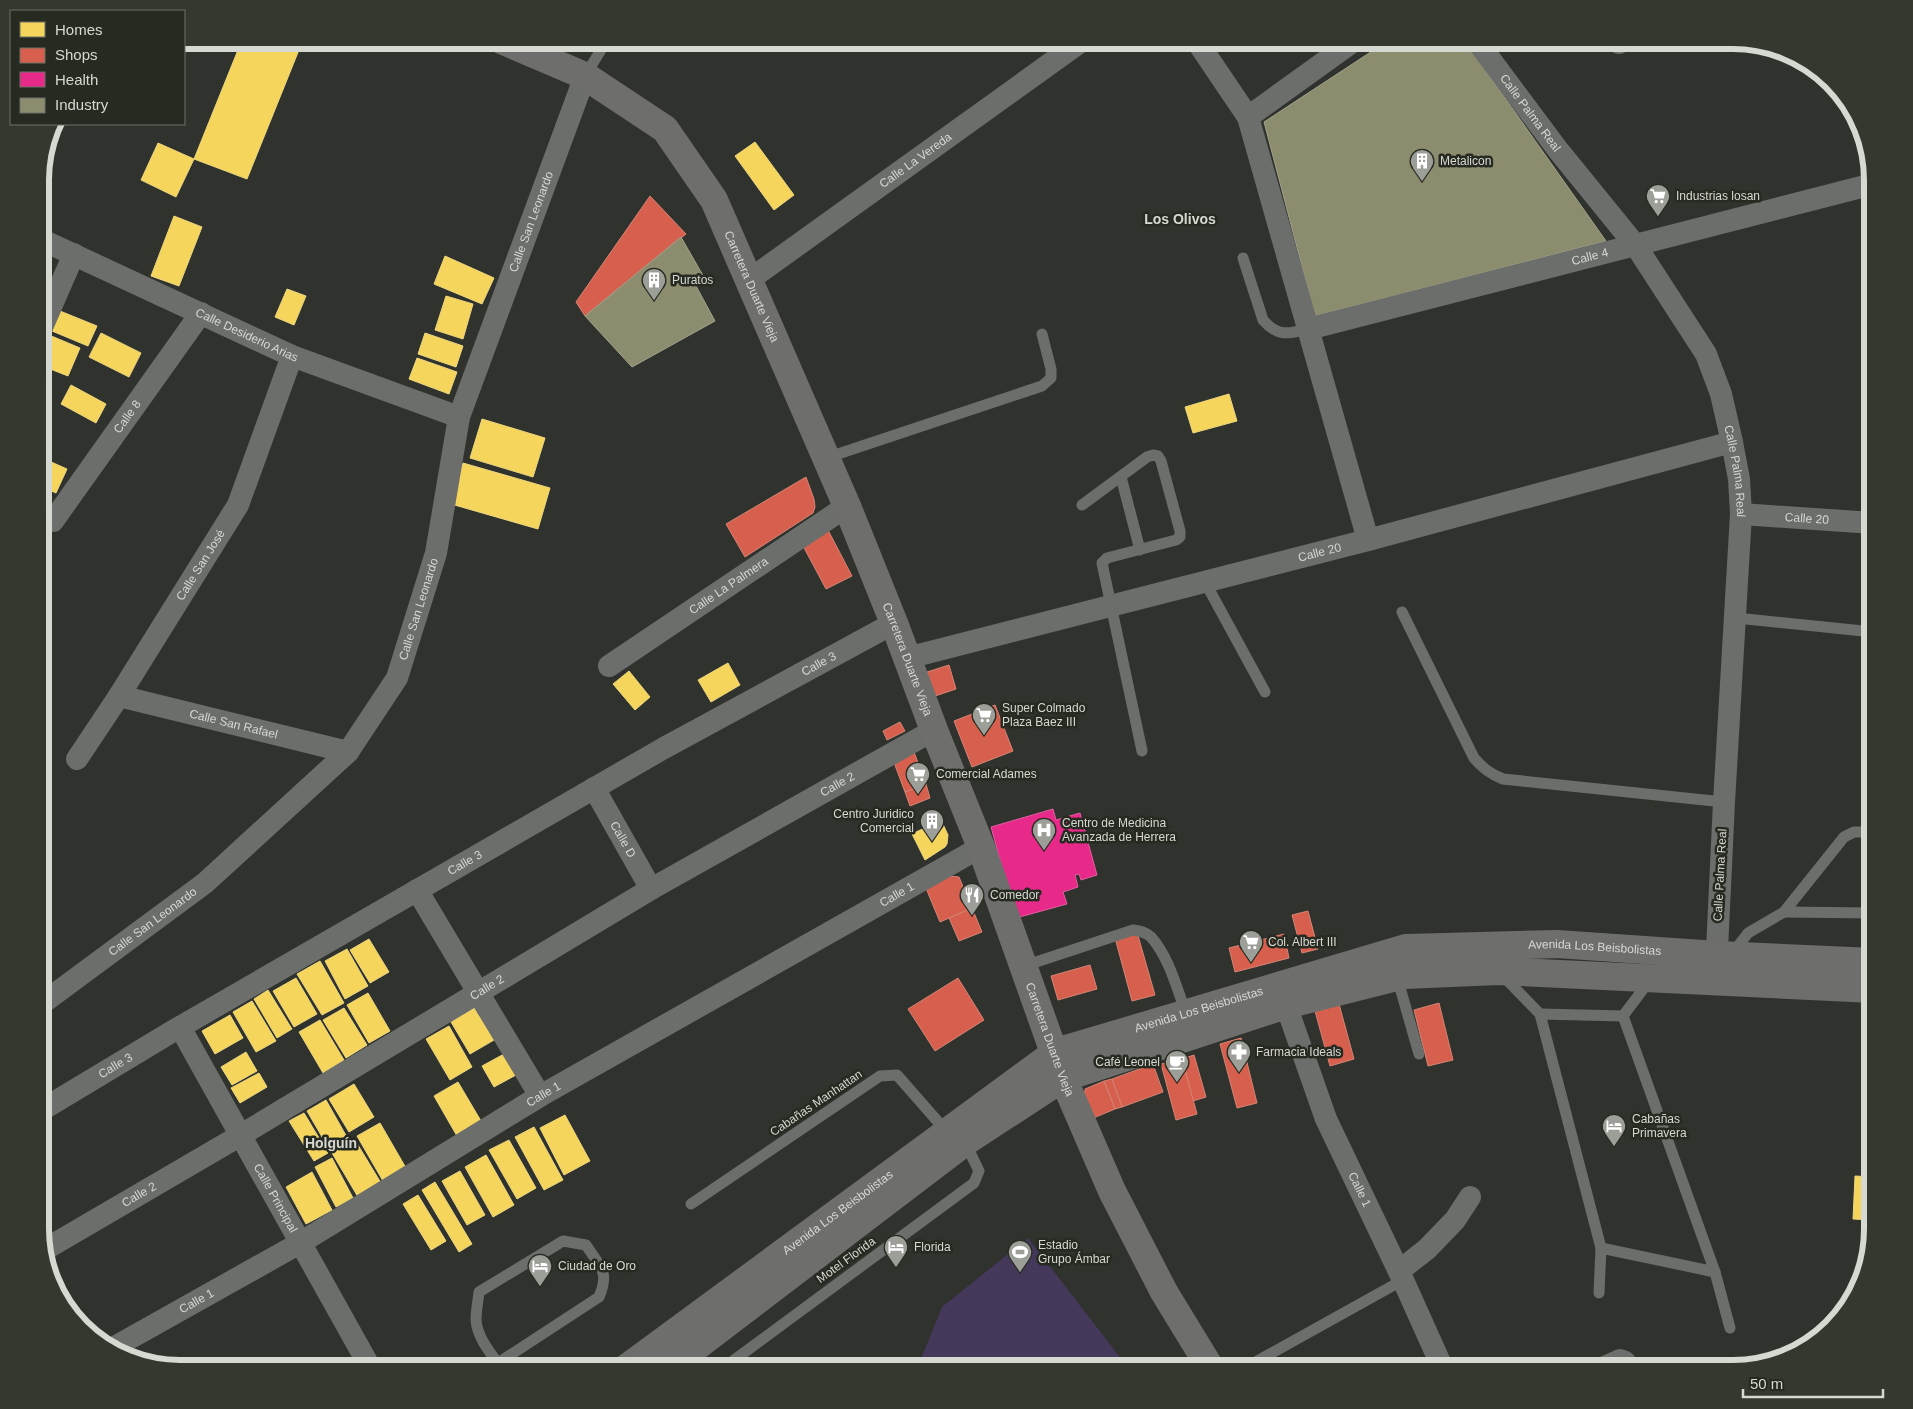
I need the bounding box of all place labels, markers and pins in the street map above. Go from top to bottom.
building icon: Metalicon [1409,148,1435,182]
place label: Metalicon [1440,154,1491,168]
supermarket icon: Industrias losan [1645,183,1671,217]
place label: Industrias losan [1676,189,1760,203]
building icon: Puratos [641,267,667,301]
place label: Puratos [672,273,713,287]
place label: Super Colmado Plaza Baez III [1002,701,1086,729]
supermarket icon: Super Colmado Plaza Baez III [971,702,997,736]
supermarket icon: Comercial Adames [905,761,931,795]
place label: Comercial Adames [936,767,1037,781]
place label: Centro Juridico Comercial [833,807,914,835]
building icon: Centro Juridico Comercial [919,808,945,842]
place label: Centro de Medicina Avanzada de Herrera [1062,816,1176,844]
hospital icon: Centro de Medicina Avanzada de Herrera [1031,817,1057,851]
restaurant icon: Comedor [959,882,985,916]
place label: Comedor [990,888,1039,902]
supermarket icon: Col. Albert III [1238,929,1264,963]
place label: Col. Albert III [1268,935,1337,949]
pharmacy icon: Farmacia Ideals [1226,1039,1252,1073]
place label: Farmacia Ideals [1256,1045,1341,1059]
cafe icon: Café Leonel [1164,1049,1190,1083]
place label: Café Leonel [1095,1055,1160,1069]
place label: Cabañas Primavera [1632,1112,1687,1140]
hotel icon: Cabañas Primavera [1601,1113,1627,1147]
hotel icon: Florida [883,1234,909,1268]
place label: Estadio Grupo Ámbar [1038,1238,1110,1266]
sports icon: Estadio Grupo Ámbar [1007,1239,1033,1273]
place label: Florida [914,1240,951,1254]
hotel icon: Ciudad de Oro [527,1253,553,1287]
place label: Ciudad de Oro [558,1259,636,1273]

